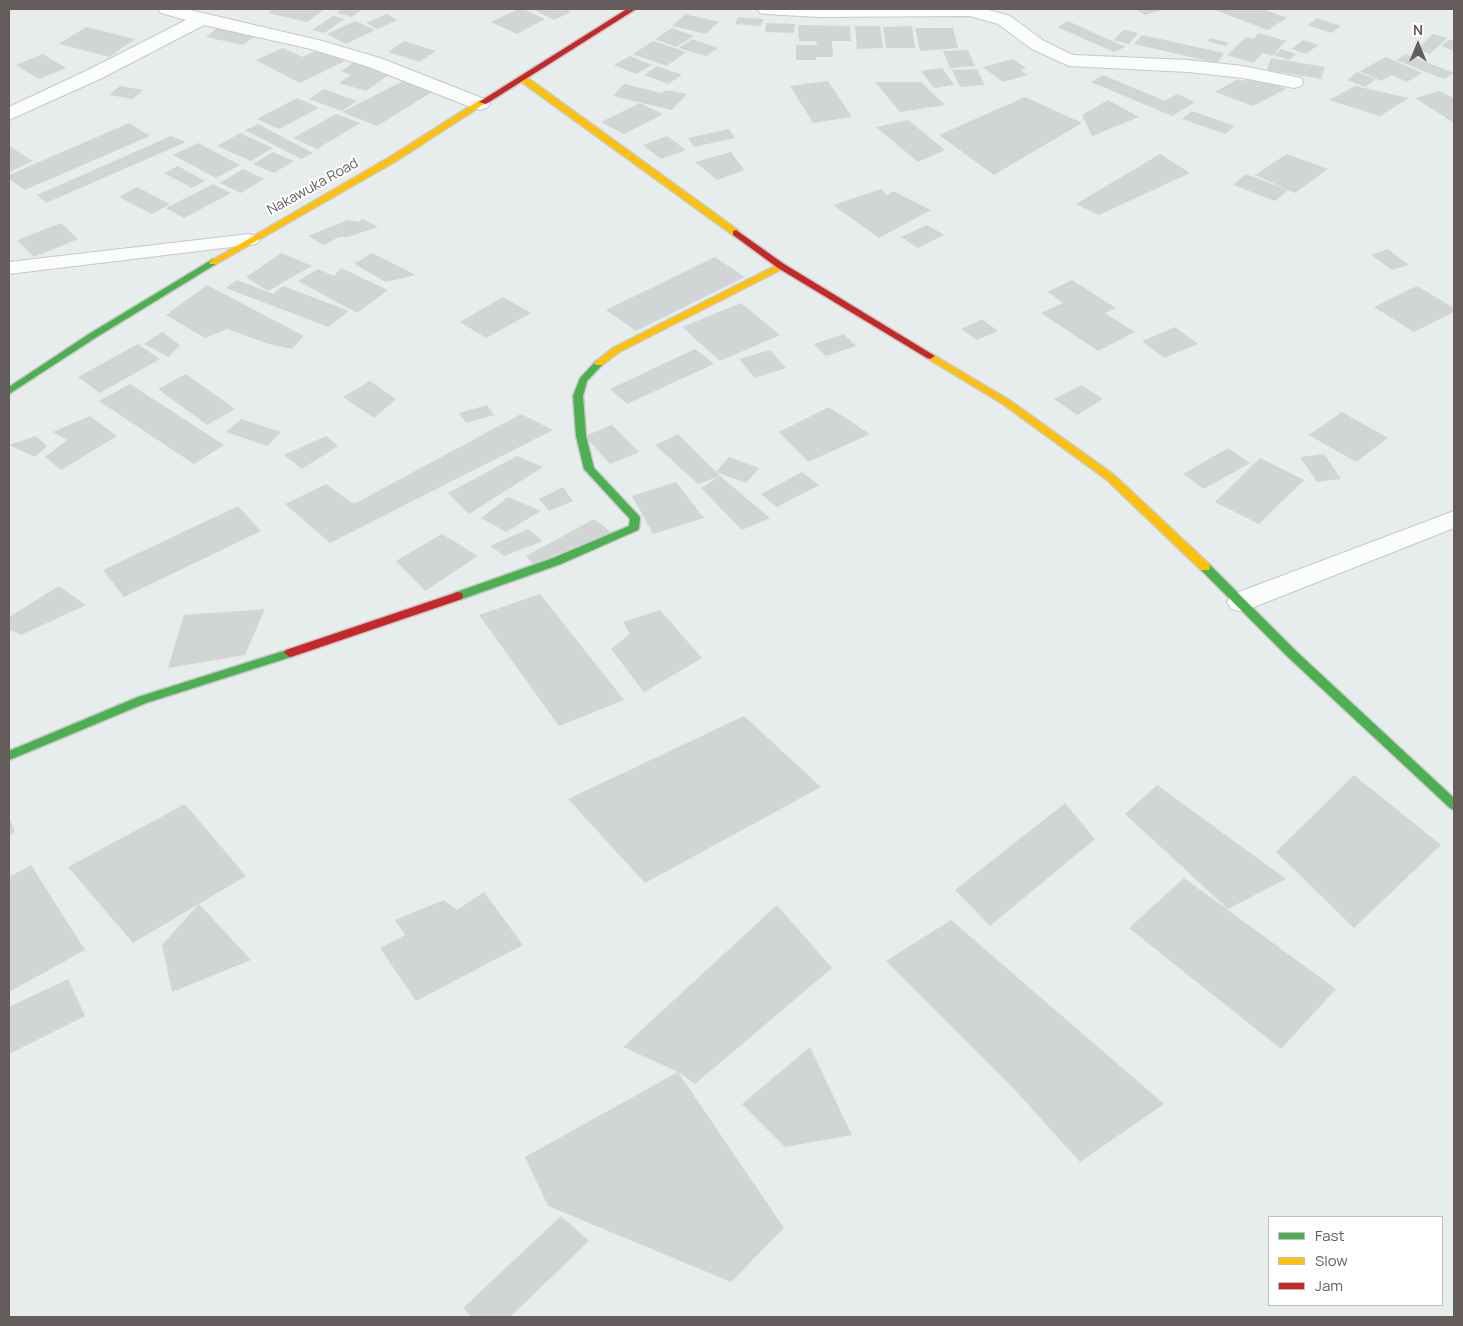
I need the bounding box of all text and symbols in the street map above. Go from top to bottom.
north arrow [1393,20,1443,70]
text: N [1413,20,1423,39]
street label: Nakawuka Road [265,155,361,219]
legend [1268,1216,1443,1306]
text: Fast [1315,1225,1344,1246]
text: Slow [1315,1250,1348,1271]
text: Jam [1315,1275,1343,1296]

